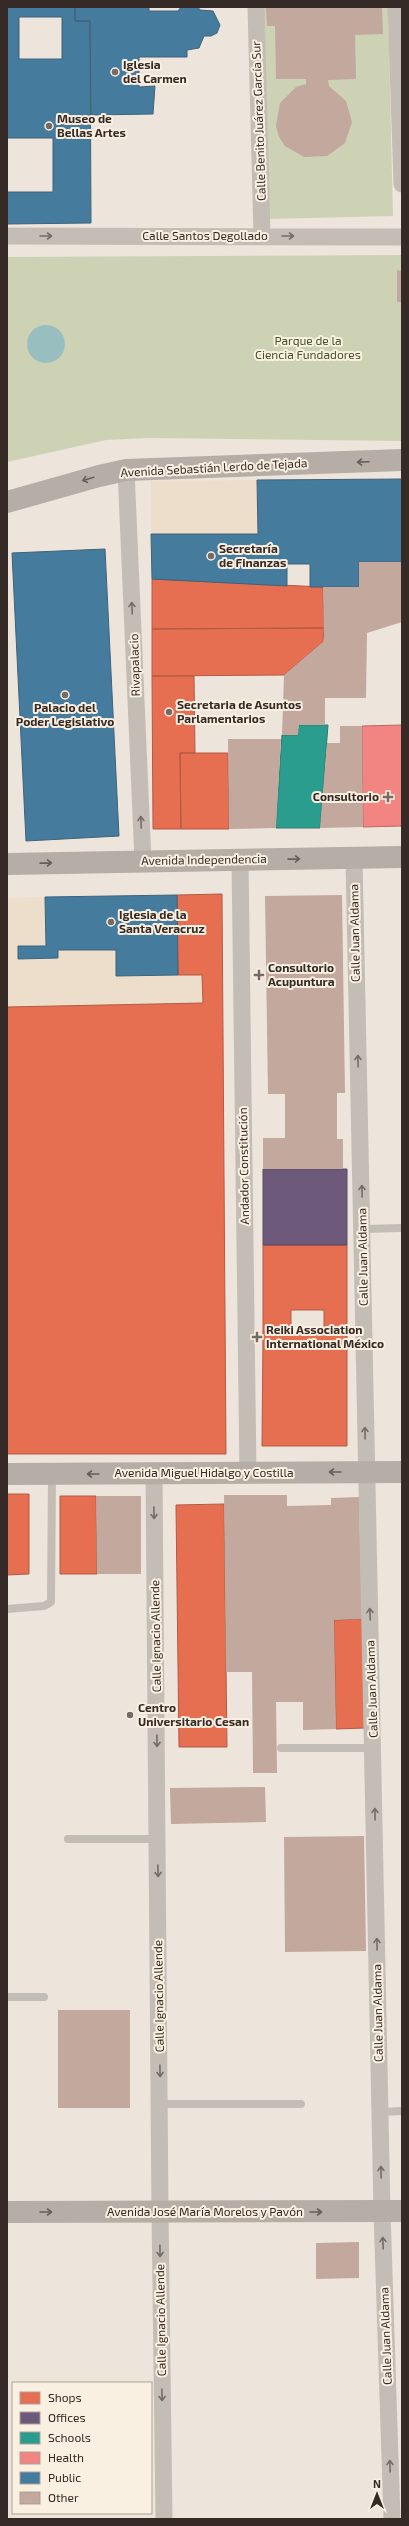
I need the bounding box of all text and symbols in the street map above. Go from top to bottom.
street label: Calle Benito Juárez García Sur [248,41,268,201]
place label: Iglesia del Carmen [123,57,187,85]
marker: Iglesia del Carmen [110,67,120,77]
place label: Museo de Bellas Artes [57,111,126,139]
marker: Museo de Bellas Artes [44,121,54,131]
street label: Calle Santos Degollado [142,228,268,242]
one-way arrow [39,232,52,240]
one-way arrow [281,232,294,240]
park label: Parque de la Ciencia Fundadores [255,333,361,361]
street label: Avenida Sebastián Lerdo de Tejada [120,455,308,480]
one-way arrow [357,458,370,465]
one-way arrow [82,476,95,483]
place label: Secretaría de Finanzas [219,541,286,569]
marker: Secretaría de Finanzas [206,551,216,561]
one-way arrow [128,602,136,615]
street label: Rivapalacio [126,633,142,697]
marker: Palacio del Poder Legislativo [60,690,70,700]
place label: Secretaria de Asuntos Parlamentarios [177,697,301,725]
place label: Palacio del Poder Legislativo [16,700,114,728]
marker: Secretaria de Asuntos Parlamentarios [164,707,174,717]
place label: Consultorio [313,789,379,803]
marker: Consultorio [382,791,394,803]
one-way arrow [138,816,145,829]
street label: Avenida Independencia [141,851,267,867]
one-way arrow [287,855,300,863]
one-way arrow [39,859,52,867]
street label: Calle Juan Aldama [346,884,362,982]
place label: Iglesia de la Santa Veracruz [119,907,205,935]
marker: Iglesia de la Santa Veracruz [106,917,116,927]
place label: Consultorio Acupuntura [268,960,335,988]
marker: Consultorio Acupuntura [253,969,265,981]
one-way arrow [355,1055,362,1068]
street label: Andador Constitución [235,1107,251,1225]
one-way arrow [358,1185,365,1198]
street label: Calle Juan Aldama [354,1208,370,1306]
place label: Reiki Association International México [266,1322,384,1350]
marker: Reiki Association International México [251,1331,263,1343]
one-way arrow [361,1427,369,1440]
street label: Avenida Miguel Hidalgo y Costilla [114,1465,294,1479]
one-way arrow [329,1468,342,1476]
one-way arrow [87,1470,100,1478]
one-way arrow [150,1506,158,1519]
street label: Calle Ignacio Allende [147,1580,163,1692]
one-way arrow [366,1608,374,1621]
street label: Calle Juan Aldama [362,1640,380,1738]
place label: Centro Universitario Cesan [138,1700,249,1728]
marker: Centro Universitario Cesan [125,1710,135,1720]
one-way arrow [153,1734,161,1747]
one-way arrow [371,1808,379,1821]
one-way arrow [154,1864,162,1877]
one-way arrow [373,1938,381,1951]
street label: Calle Ignacio Allende [150,1940,166,2052]
street label: Calle Juan Aldama [369,1964,385,2062]
one-way arrow [156,2064,164,2077]
one-way arrow [378,2166,385,2179]
street label: Avenida José María Morelos y Pavón [107,2204,303,2218]
one-way arrow [39,2208,52,2216]
one-way arrow [309,2208,322,2216]
one-way arrow [379,2237,387,2250]
one-way arrow [156,2244,164,2257]
street label: Calle Ignacio Allende [152,2264,168,2376]
street label: Calle Juan Aldama [376,2287,394,2385]
legend [12,2382,152,2514]
one-way arrow [158,2388,166,2401]
text: Shops [48,2390,82,2404]
text: Offices [48,2410,85,2424]
text: Schools [48,2430,91,2444]
text: Health [48,2450,84,2464]
one-way arrow [386,2460,394,2473]
text: Public [48,2470,81,2484]
north arrow [357,2474,397,2514]
text: N [373,2477,381,2490]
text: Other [48,2490,79,2504]

